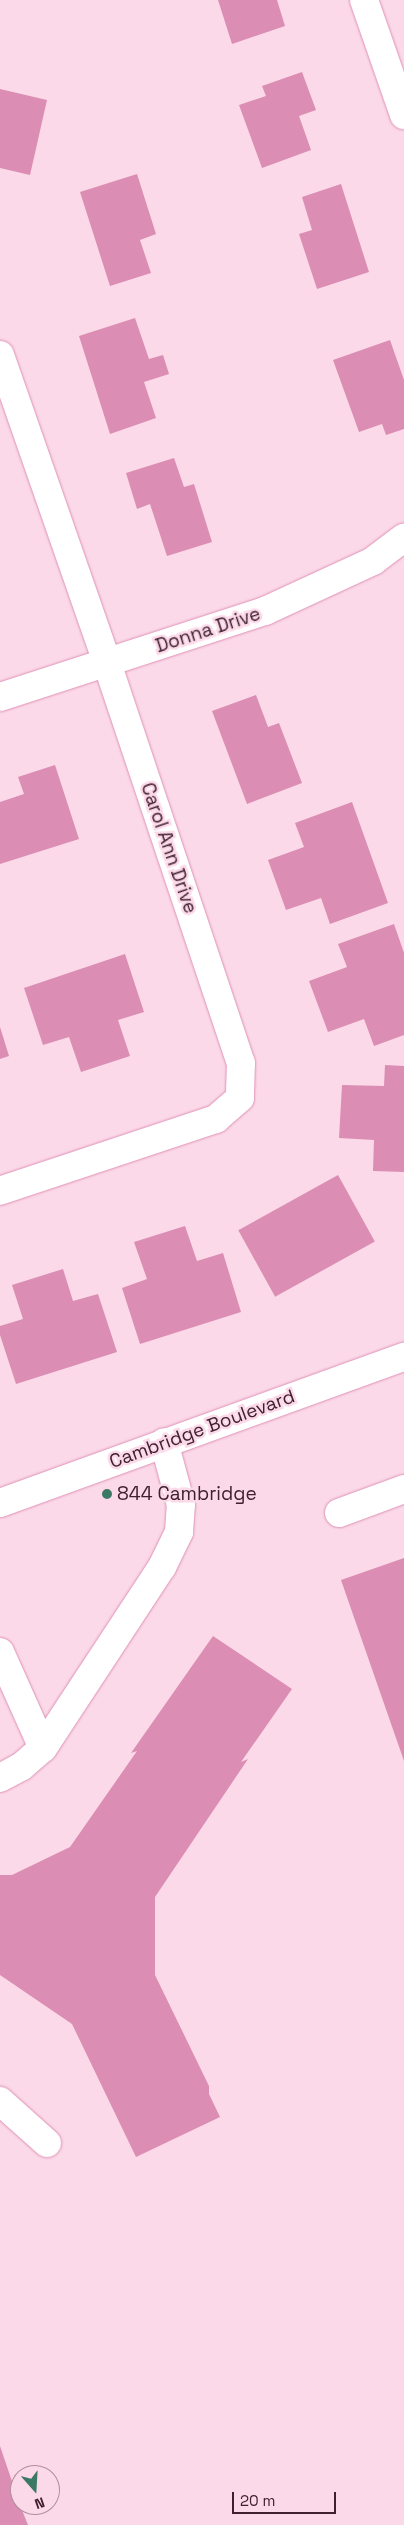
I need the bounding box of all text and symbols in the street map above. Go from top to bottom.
street label: Donna Drive [153,602,263,658]
street label: Carol Ann Drive [136,780,202,916]
street label: Cambridge Boulevard [106,1385,298,1473]
place label: 844 Cambridge [117,1483,257,1505]
marker: 844 Cambridge [101,1488,113,1500]
north arrow [10,2465,60,2515]
scale bar [234,2482,338,2514]
text: 20 m [240,2491,275,2510]
text: N [32,2493,47,2513]

